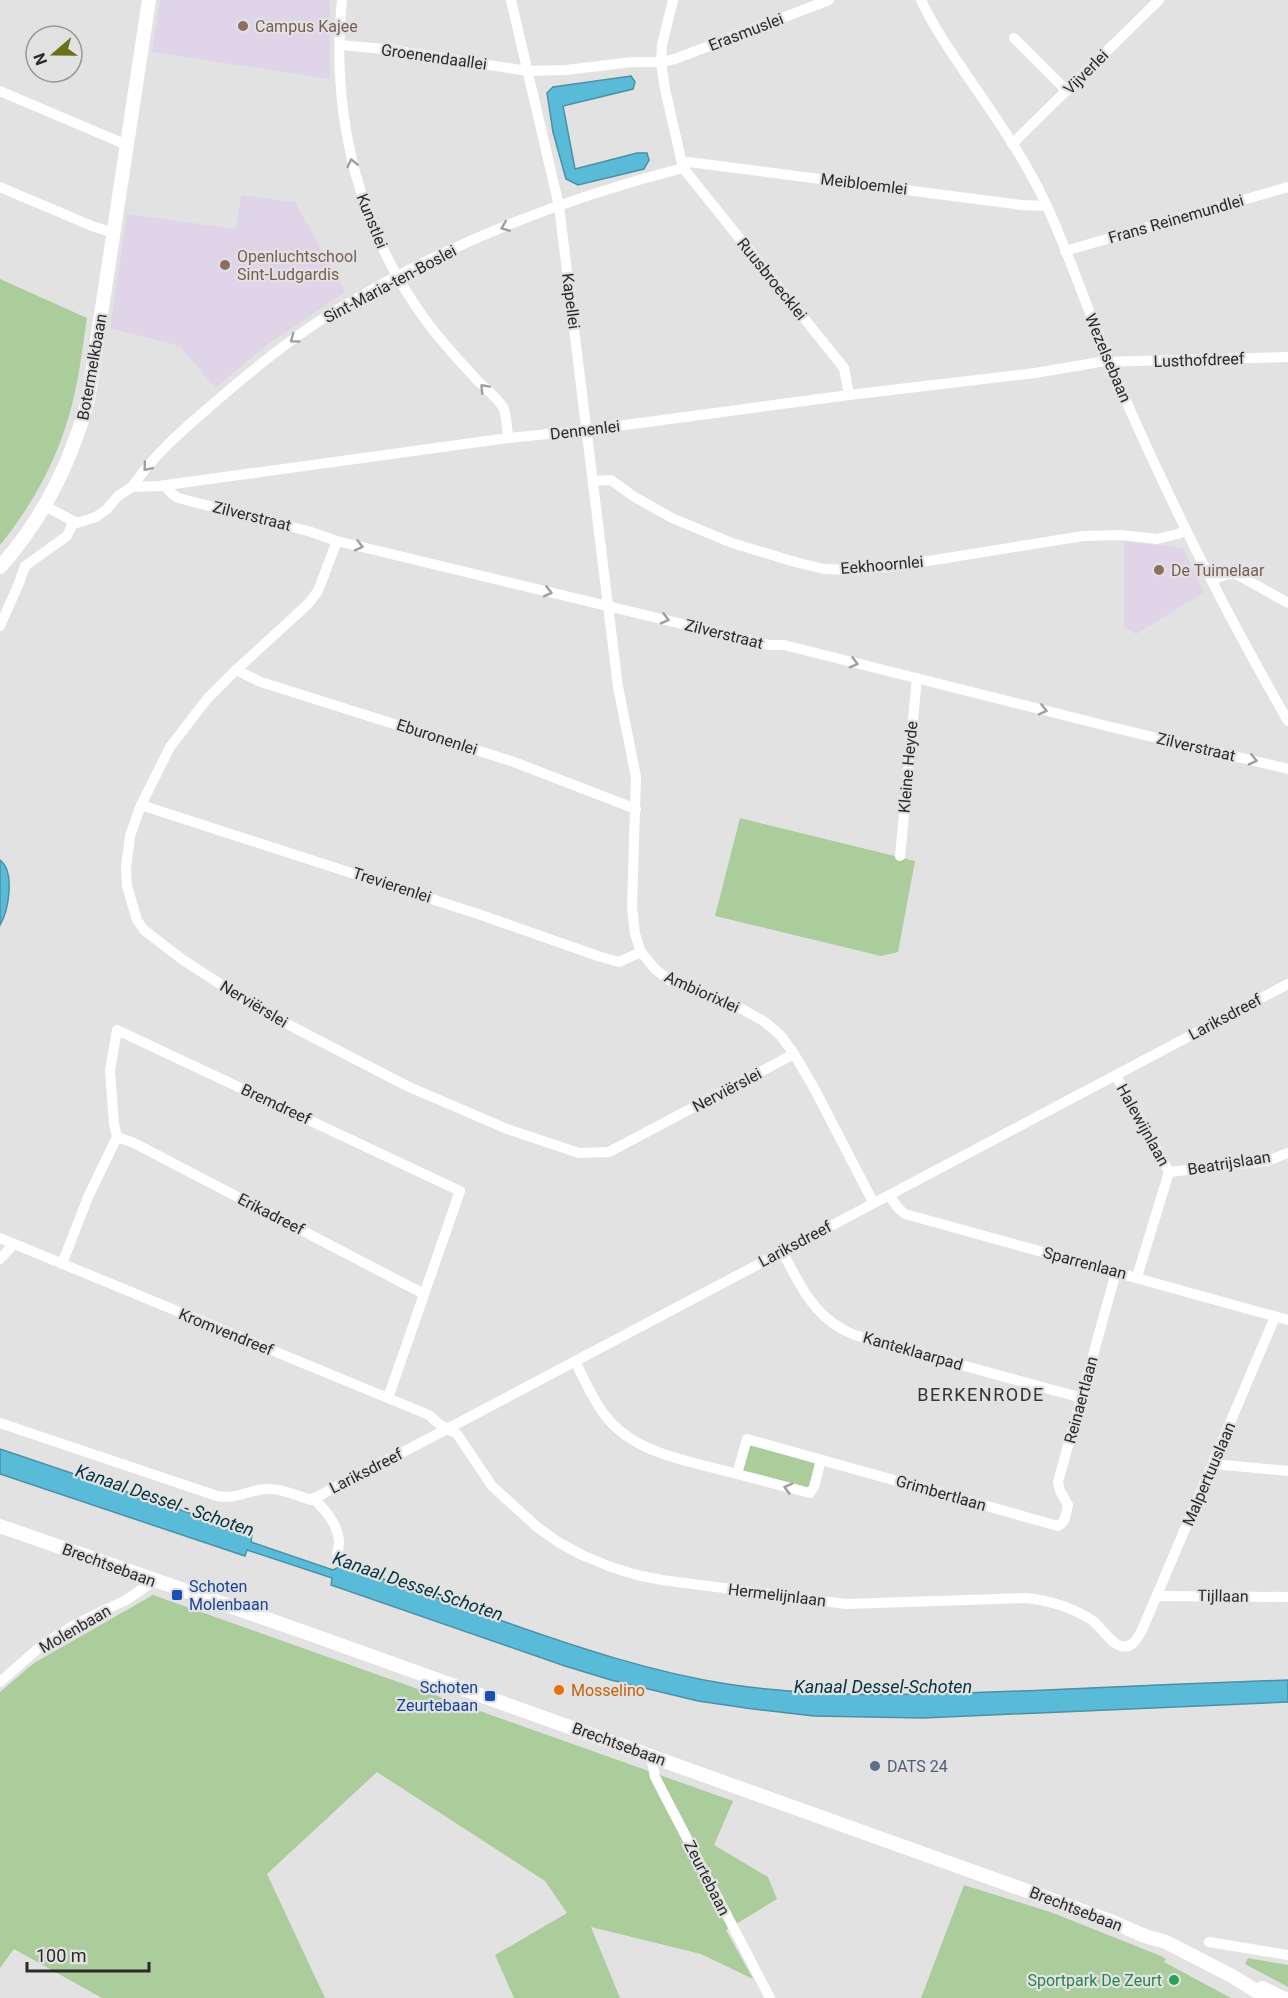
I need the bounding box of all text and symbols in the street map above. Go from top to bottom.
street label: Erasmuslei [706,9,786,55]
place label: Campus Kajee [255,17,358,36]
marker: Campus Kajee [236,19,250,33]
north arrow [24,24,84,84]
street label: Groenendaallei [380,40,488,74]
street label: Vijverlei [1060,46,1112,98]
text: N [30,50,51,68]
one-way arrow [347,159,360,169]
street label: Meibloemlei [820,169,908,199]
street label: Kunstlei [352,191,392,251]
street label: Frans Reinemundlei [1106,191,1246,247]
one-way arrow [500,220,511,232]
street label: Ruusbroecklei [733,234,811,324]
street label: Sint-Maria-ten-Boslei [320,241,460,327]
place label: Openluchtschool Sint-Ludgardis [237,247,357,284]
marker: Openluchtschool Sint-Ludgardis [218,258,232,272]
street label: Kapellei [558,272,584,330]
street label: Wezelsebaan [1081,311,1135,405]
street label: Botermelkbaan [73,312,111,422]
one-way arrow [289,332,300,343]
street label: Lusthofdreef [1153,349,1245,371]
one-way arrow [481,384,492,395]
street label: Dennenlei [549,416,621,444]
one-way arrow [143,460,154,471]
street label: Zilverstraat [211,497,293,535]
one-way arrow [354,538,364,551]
street label: Eekhoornlei [840,552,924,578]
place label: De Tuimelaar [1171,561,1265,580]
marker: De Tuimelaar [1152,563,1166,577]
one-way arrow [543,585,553,598]
one-way arrow [659,612,669,625]
street label: Zilverstraat [683,615,765,653]
one-way arrow [849,655,859,668]
one-way arrow [1038,702,1048,715]
street label: Eburonenlei [394,715,480,759]
street label: Kleine Heyde [895,720,921,814]
street label: Zilverstraat [1155,729,1237,765]
one-way arrow [1248,753,1258,766]
street label: Trevierenlei [350,863,434,907]
street label: Ambiorixlei [662,967,742,1017]
street label: Nerviërslei [217,976,291,1032]
street label: Lariksdreef [1185,990,1265,1044]
street label: Nerviërslei [689,1064,765,1116]
street label: Bremdreef [238,1080,314,1129]
street label: Halewijnlaan [1113,1081,1173,1169]
street label: Beatrijslaan [1186,1147,1272,1179]
street label: Erikadreef [235,1189,308,1239]
street label: Lariksdreef [755,1217,835,1271]
street label: Sparrenlaan [1041,1243,1129,1283]
street label: Kromvendreef [176,1304,276,1360]
street label: Kanteklaarpad [861,1328,965,1374]
street label: Reinaertlaan [1060,1354,1102,1446]
district label: BERKENRODE [917,1384,1045,1405]
street label: Malpertuuslaan [1179,1419,1239,1529]
street label: Lariksdreef [326,1444,406,1498]
water label: Kanaal Dessel - Schoten [73,1460,257,1540]
street label: Grimbertlaan [894,1471,988,1515]
one-way arrow [783,1483,794,1495]
street label: Brechtsebaan [60,1539,158,1591]
water label: Kanaal Dessel-Schoten [330,1547,506,1625]
place label: Schoten Molenbaan [189,1577,269,1614]
street label: Hermelijnlaan [727,1580,827,1610]
street label: Tijllaan [1197,1586,1249,1606]
marker: Schoten Molenbaan [170,1588,184,1602]
street label: Molenbaan [36,1601,114,1657]
water label: Kanaal Dessel-Schoten [794,1676,972,1697]
place label: Schoten Zeurtebaan [397,1678,478,1715]
place label: Mosselino [571,1681,645,1700]
marker: Mosselino [552,1683,566,1697]
marker: Schoten Zeurtebaan [483,1689,497,1703]
street label: Brechtsebaan [570,1718,668,1770]
place label: DATS 24 [887,1757,948,1776]
marker: DATS 24 [868,1759,882,1773]
street label: Zeurtebaan [680,1837,734,1919]
street label: Brechtsebaan [1027,1883,1125,1935]
scale bar [27,1935,148,1973]
text: 100 m [36,1945,87,1966]
place label: Sportpark De Zeurt [1027,1971,1162,1990]
marker: Sportpark De Zeurt [1167,1973,1181,1987]

